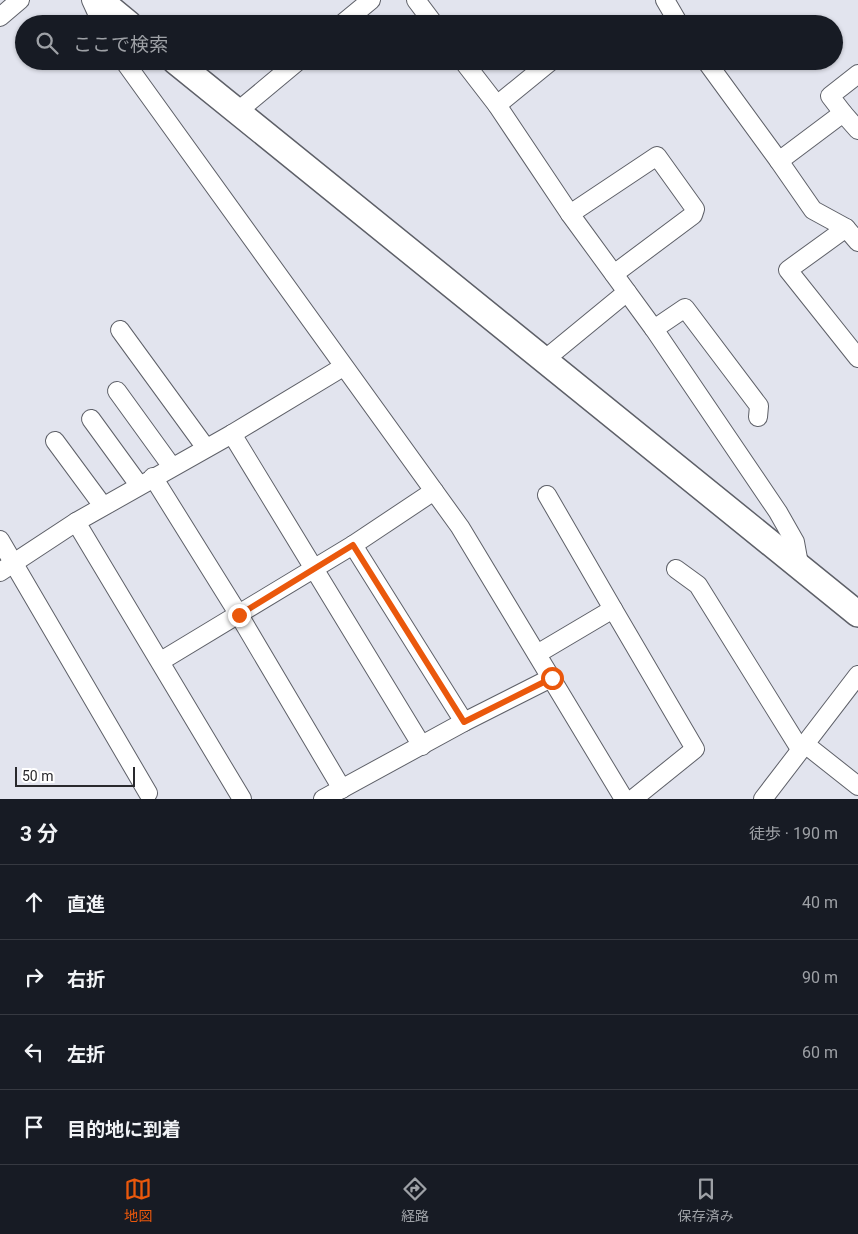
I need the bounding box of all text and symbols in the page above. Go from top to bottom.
search box [15,15,843,70]
icon: search [33,29,61,57]
text: ここで検索 [73,33,168,56]
route end [228,604,251,627]
route start [541,667,564,690]
scale bar [15,764,135,787]
text: 50 m [22,768,54,784]
text: 3 分 [20,822,58,846]
text: 徒歩 · 190 m [749,824,838,843]
icon: ahead [20,888,48,916]
text: 直進 [67,893,105,916]
text: 40 m [802,893,838,912]
icon: right [20,963,48,991]
text: 右折 [67,968,105,991]
text: 90 m [802,968,838,987]
icon: left [20,1038,48,1066]
text: 左折 [67,1043,105,1066]
text: 60 m [802,1043,838,1062]
icon: arrive [20,1113,48,1141]
text: 目的地に到着 [67,1118,181,1141]
tab: 地図 [124,1175,152,1225]
tab: 経路 [401,1175,429,1225]
tab: 保存済み [678,1175,734,1225]

